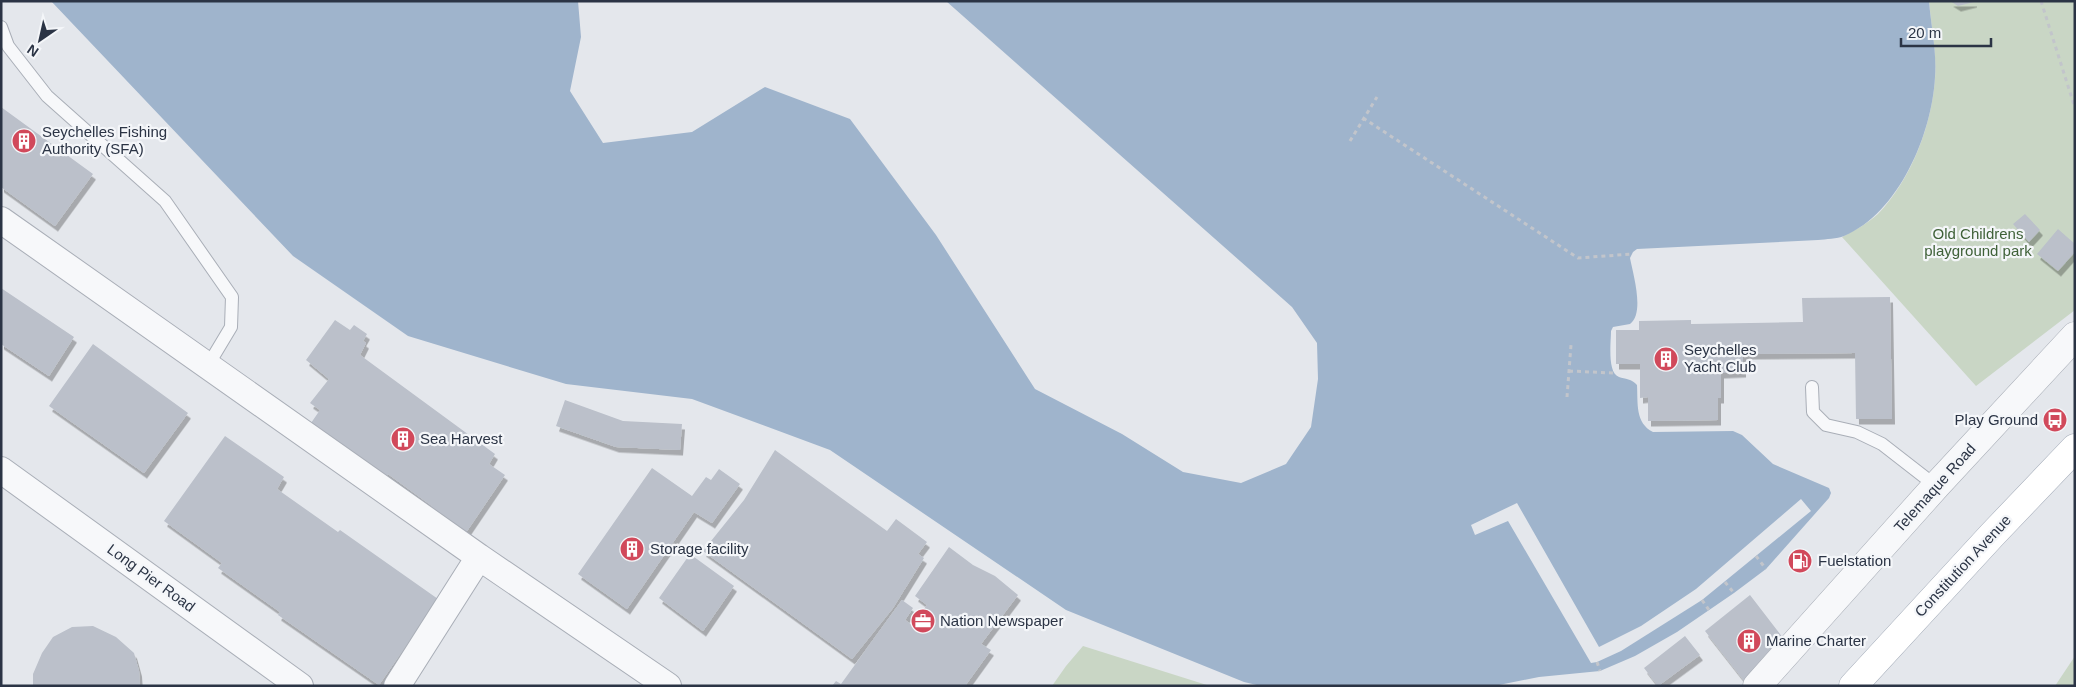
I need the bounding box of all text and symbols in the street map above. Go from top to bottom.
north arrow [15,15,65,65]
scale bar [1901,15,1991,47]
text: 20 m [1908,24,1941,41]
text: N [24,41,41,60]
place label: Seychelles Fishing Authority (SFA) [42,123,167,157]
building icon: Seychelles Fishing Authority (SFA) [11,128,37,154]
park label: Old Childrens playground park [1924,225,2032,259]
place label: Seychelles Yacht Club [1684,341,1757,375]
building icon: Seychelles Yacht Club [1653,346,1679,372]
bus stop icon: Play Ground [2042,407,2068,433]
place label: Play Ground [1955,411,2038,428]
building icon: Sea Harvest [390,426,416,452]
place label: Sea Harvest [420,430,503,447]
street label: Telemaque Road [1890,440,1979,535]
street label: Constitution Avenue [1911,511,2014,620]
building icon: Storage facility [619,536,645,562]
street label: Long Pier Road [104,540,198,615]
place label: Storage facility [650,540,749,557]
fuel station icon: Fuelstation [1787,548,1813,574]
place label: Fuelstation [1818,552,1891,569]
office icon: Nation Newspaper [910,608,936,634]
place label: Nation Newspaper [940,612,1063,629]
building icon: Marine Charter [1736,628,1762,654]
place label: Marine Charter [1766,632,1866,649]

